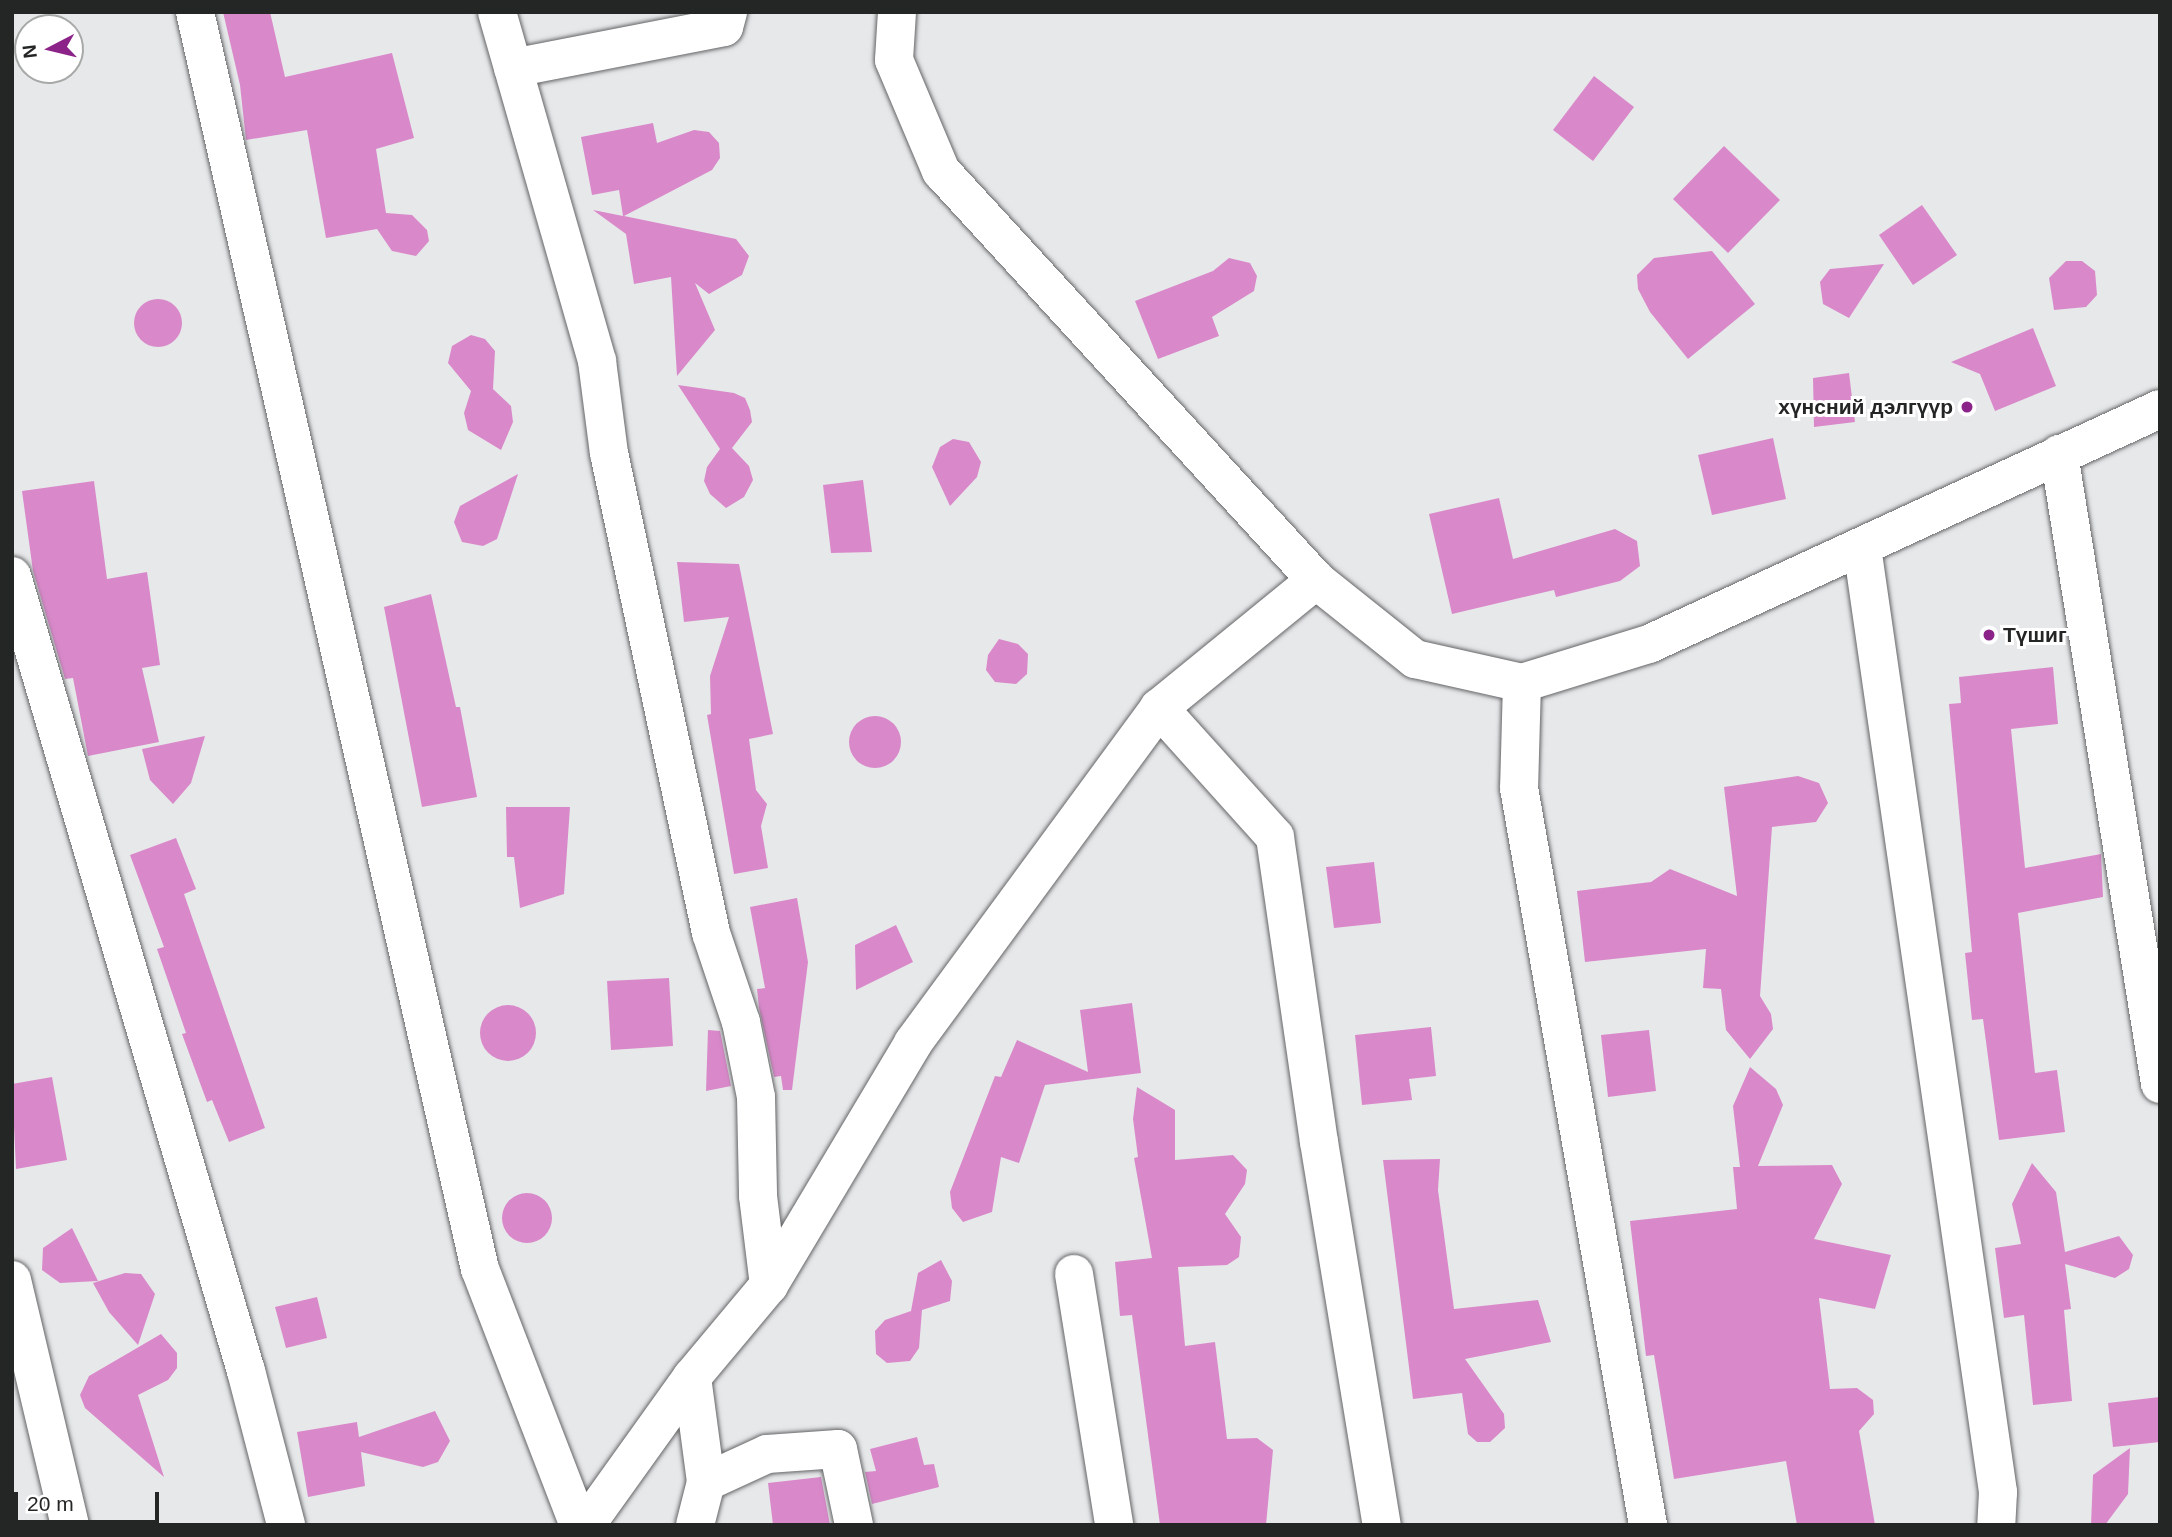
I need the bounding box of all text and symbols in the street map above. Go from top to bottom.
north arrow [14,14,84,84]
text: N [18,43,41,59]
place label: хүнсний дэлгүүр [1778,394,1953,420]
marker: хүнсний дэлгүүр [1959,399,1975,415]
place label: Түшиг [2003,622,2067,648]
marker: Түшиг [1981,627,1997,643]
scale bar [18,1478,163,1522]
text: 20 m [27,1492,74,1515]

